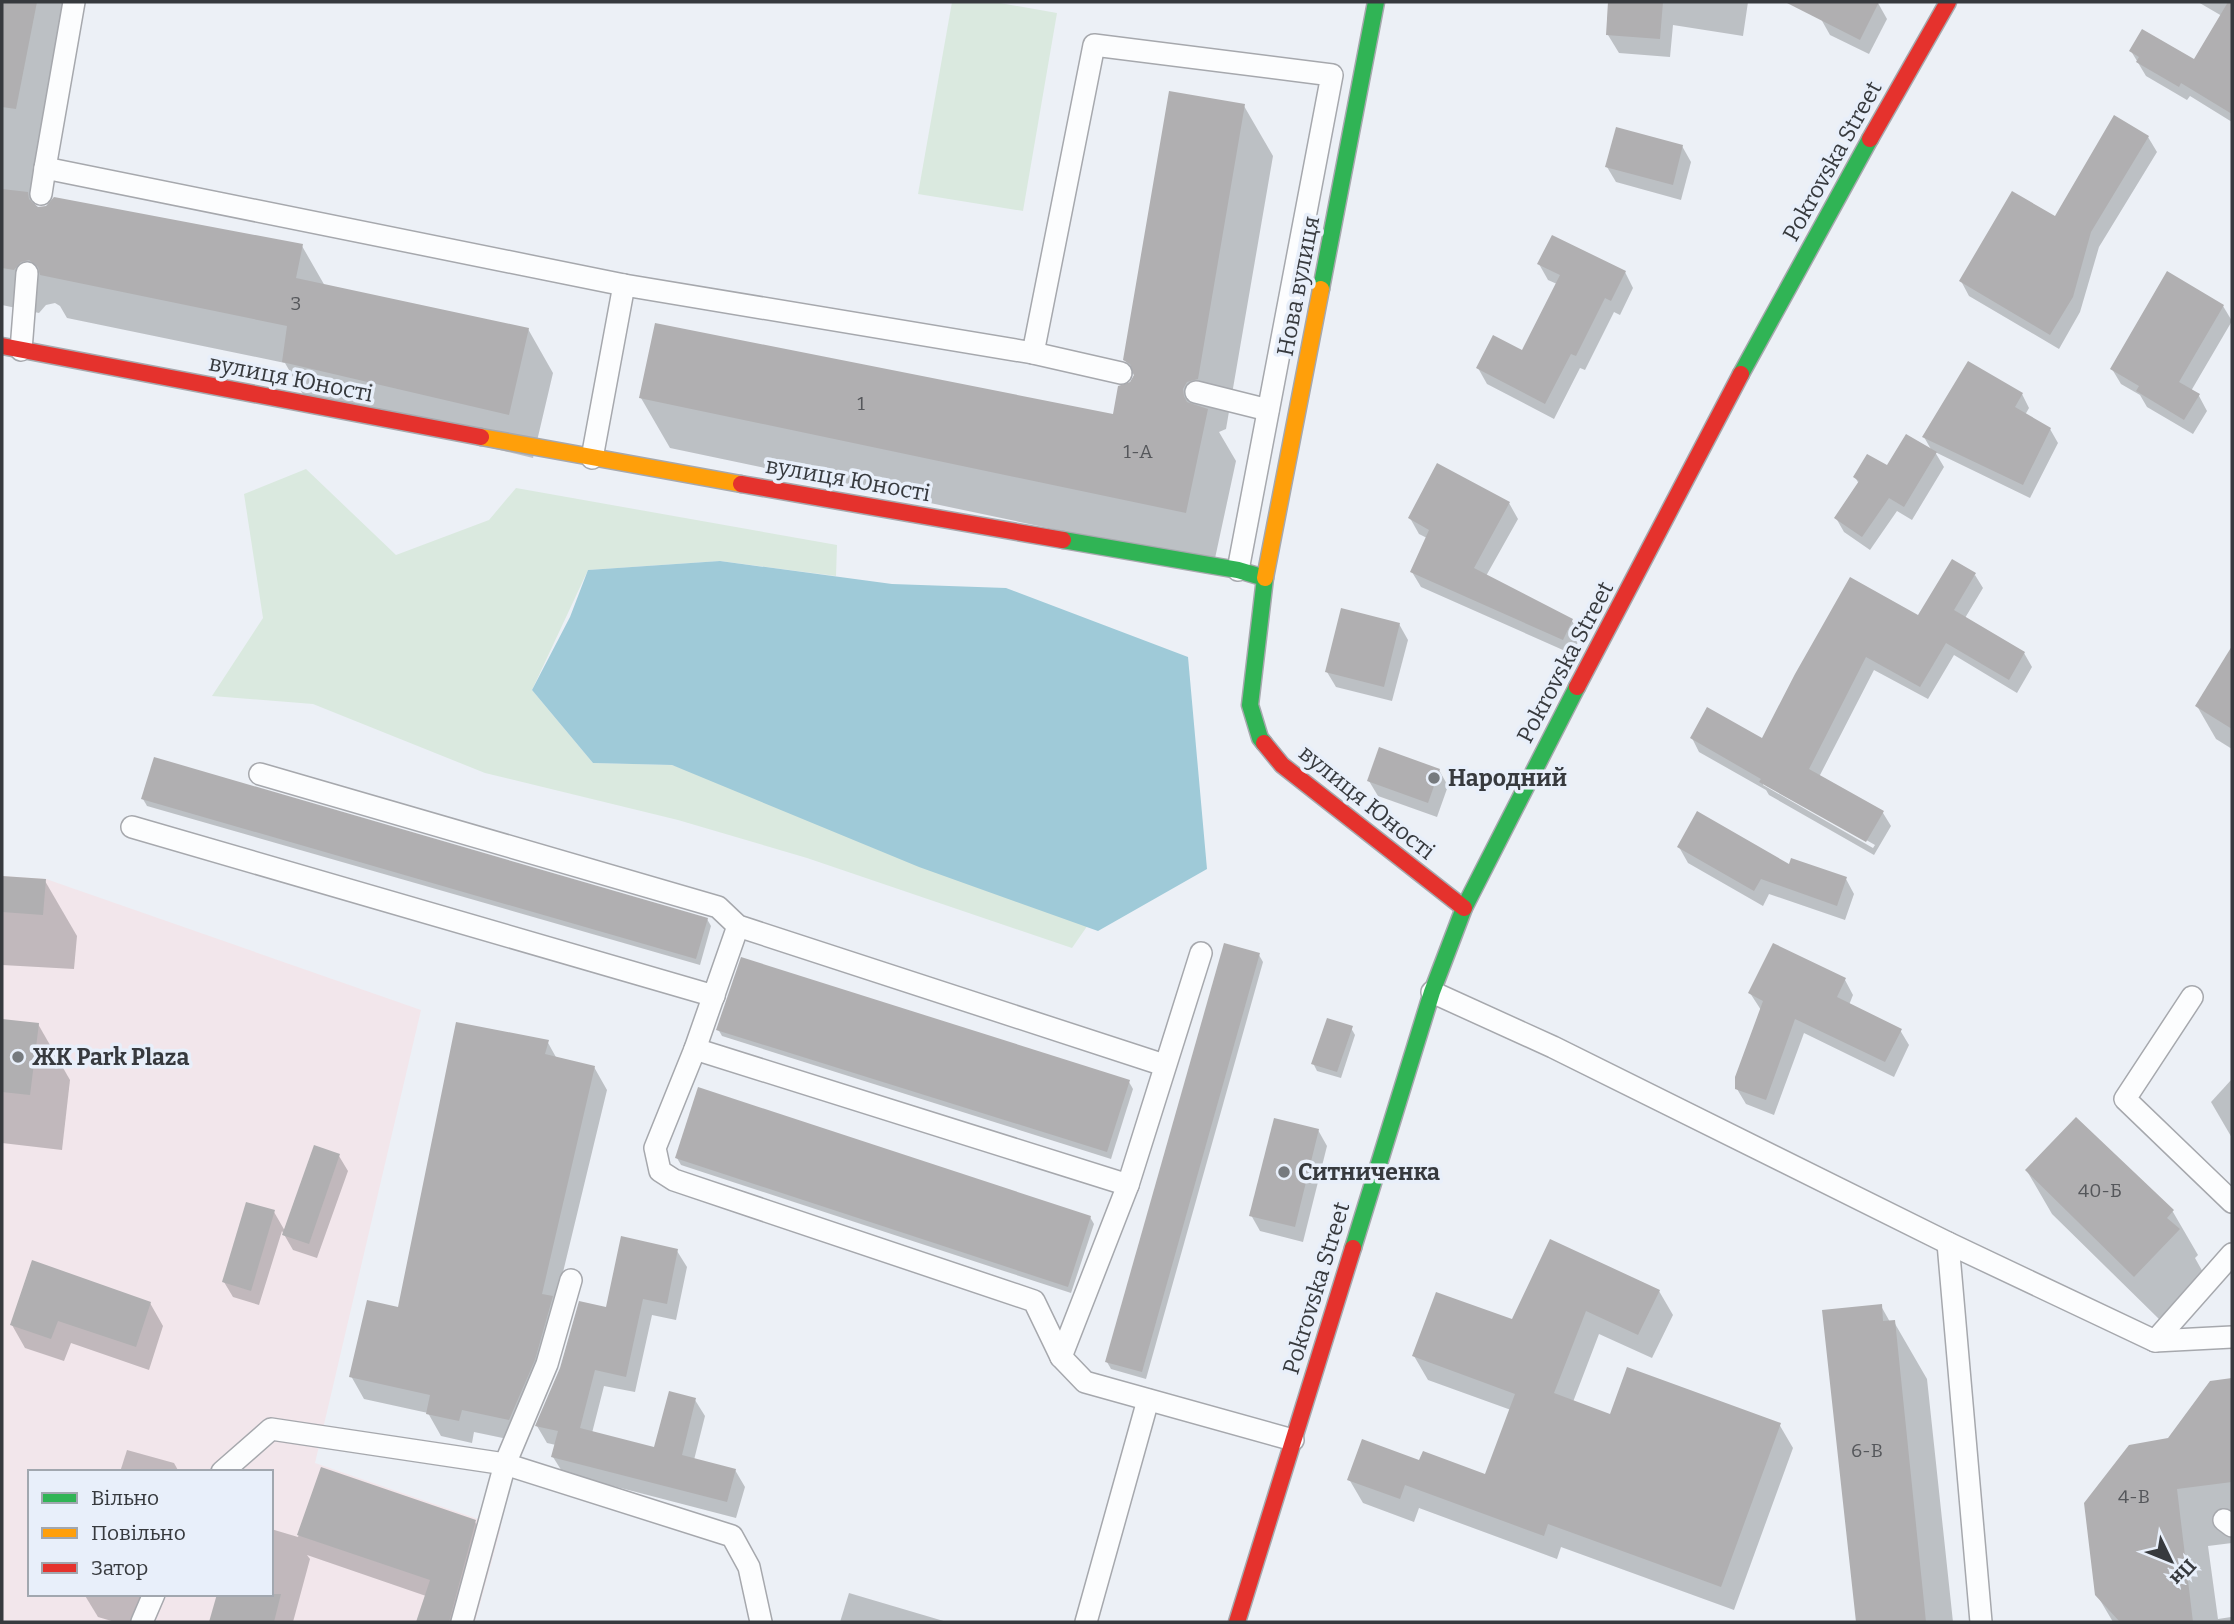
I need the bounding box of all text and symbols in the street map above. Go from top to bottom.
street label: Pokrovska Street [1776,76,1888,246]
street label: Нова вулиця [1271,214,1325,358]
house number: 3 [291,292,301,315]
street label: вулиця Юності [206,348,376,408]
house number: 1 [857,392,865,415]
house number: 1-А [1123,440,1153,463]
street label: вулиця Юності [763,451,933,507]
street label: Pokrovska Street [1511,577,1619,747]
street label: вулиця Юності [1293,739,1441,865]
place label: Народний [1448,764,1567,792]
marker: Народний [1426,770,1442,786]
place label: ЖК Park Plaza [32,1043,189,1071]
marker: ЖК Park Plaza [10,1049,26,1065]
place label: Ситниченка [1298,1158,1440,1186]
marker: Ситниченка [1276,1164,1292,1180]
house number: 40-Б [2078,1179,2122,1202]
street label: Pokrovska Street [1276,1198,1356,1378]
house number: 6-В [1851,1439,1883,1462]
legend [28,1470,273,1596]
text: Вільно [91,1485,159,1511]
house number: 4-В [2118,1485,2150,1508]
text: Повільно [91,1520,186,1546]
north arrow [2136,1526,2206,1596]
text: Пн [2165,1554,2201,1590]
text: Затор [91,1555,148,1581]

